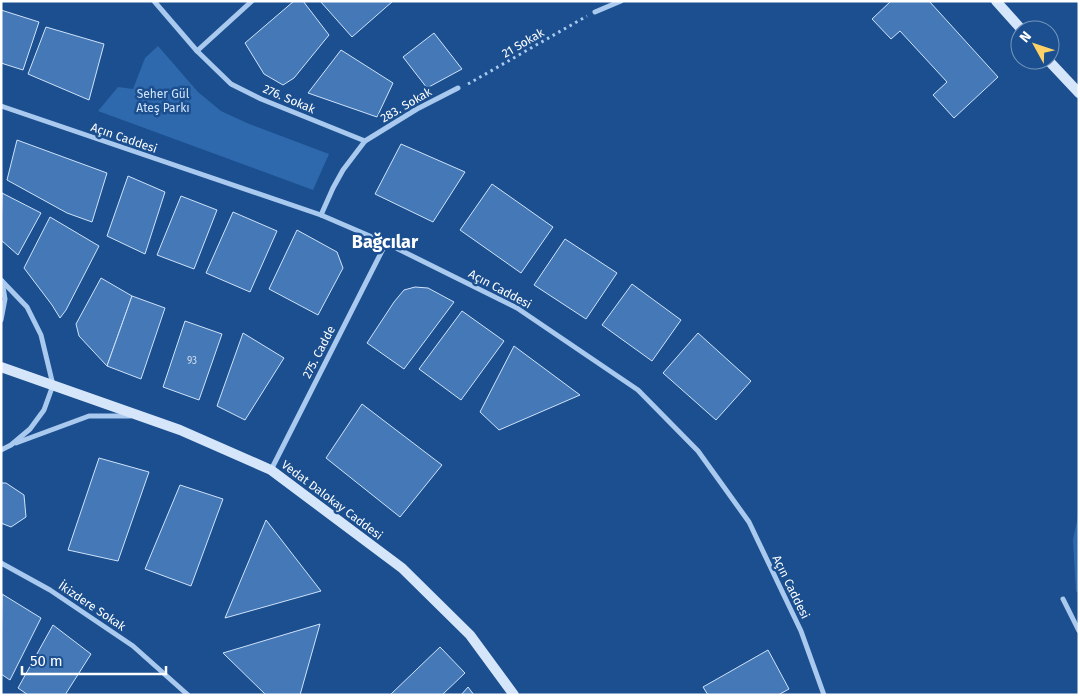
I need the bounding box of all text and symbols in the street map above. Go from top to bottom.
north arrow [1010,20,1060,70]
street label: 21 Sokak [499,25,547,61]
text: N [1016,28,1035,46]
street label: 276. Sokak [261,82,318,117]
street label: 283. Sokak [378,84,435,125]
park label: Seher Gül Ateş Parkı [136,87,190,115]
street label: Açın Caddesi [89,120,159,156]
district label: Bağcılar [352,231,419,253]
street label: Açın Caddesi [466,267,534,311]
street label: 275. Cadde [300,323,338,381]
house number: 93 [187,355,197,367]
street label: Vedat Dalokay Caddesi [279,457,385,543]
street label: Açın Caddesi [770,553,812,621]
street label: İkizdere Sokak [56,578,130,634]
scale bar [22,644,166,676]
text: 50 m [30,652,63,670]

